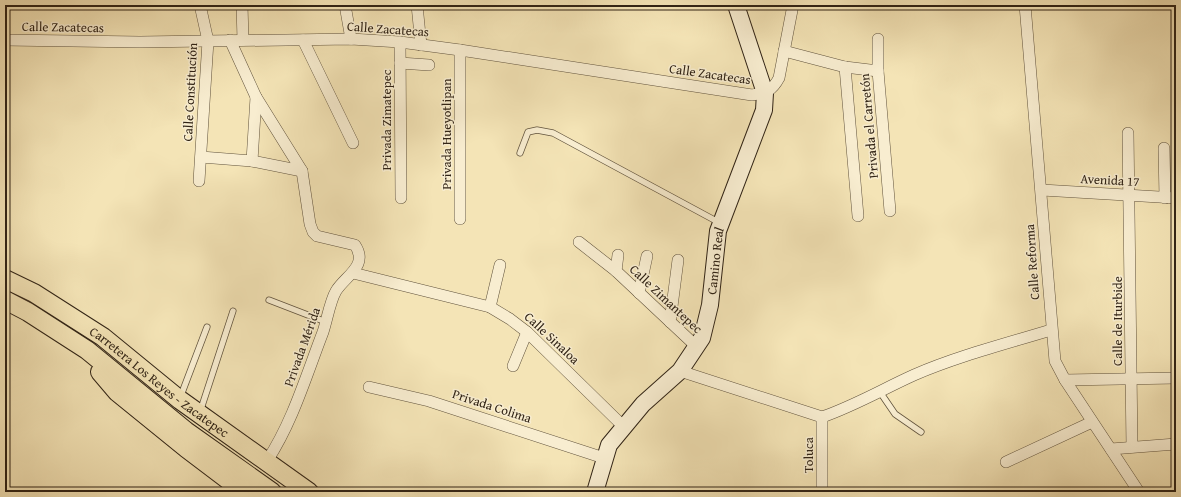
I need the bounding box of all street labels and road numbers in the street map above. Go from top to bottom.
street label: Calle Zacatecas [22,17,104,37]
street label: Calle Zacatecas [346,17,430,41]
street label: Calle Constitución [178,41,202,142]
street label: Calle Zacatecas [668,59,752,89]
street label: Privada Zimatepec [377,69,396,171]
street label: Privada el Carretón [855,72,883,179]
street label: Privada Hueyotlipan [437,78,456,190]
street label: Avenida 17 [1080,169,1140,191]
street label: Calle Reforma [1020,223,1044,301]
street label: Camino Real [702,224,728,295]
street label: Calle Zimantepec [625,260,707,338]
street label: Calle de Iturbide [1108,276,1127,366]
street label: Privada Mérida [279,304,325,389]
street label: Calle Sinaloa [520,307,584,369]
street label: Carretera Los Reyes - Zacatepec [86,322,233,442]
street label: Privada Colima [450,384,535,428]
street label: Toluca [799,436,818,473]

